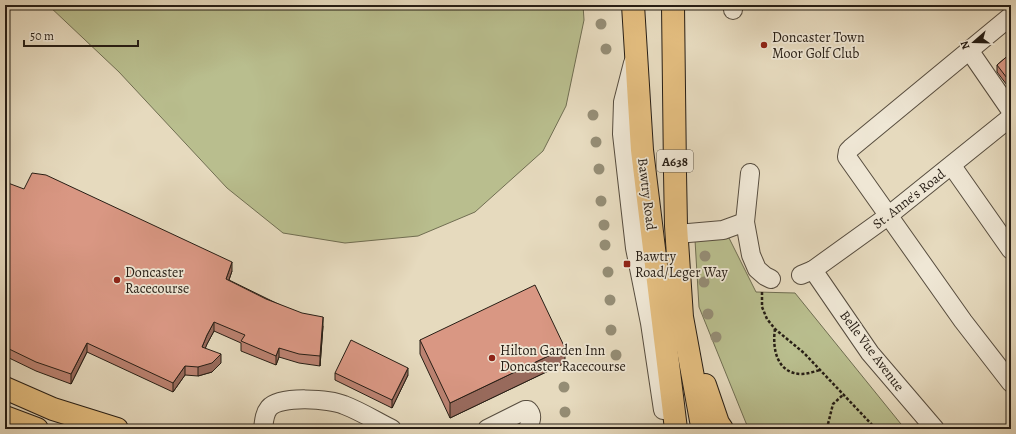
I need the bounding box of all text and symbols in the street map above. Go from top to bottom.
scale bar [24,22,138,48]
north arrow [954,22,994,62]
text: 50 m [30,28,54,44]
place label: Doncaster Town Moor Golf Club [772,28,865,63]
text: N [957,39,973,52]
marker: Doncaster Town Moor Golf Club [759,40,769,50]
road number: A638 [657,150,693,172]
street label: Bawtry Road [633,157,661,232]
street label: St. Anne's Road [869,164,950,233]
place label: Bawtry Road/Leger Way [635,247,729,282]
marker: Bawtry Road/Leger Way [622,259,632,269]
place label: Doncaster Racecourse [125,263,189,298]
marker: Doncaster Racecourse [112,275,122,285]
street label: Belle Vue Avenue [835,307,909,395]
place label: Hilton Garden Inn Doncaster Racecourse [500,341,626,376]
marker: Hilton Garden Inn Doncaster Racecourse [487,353,497,363]

